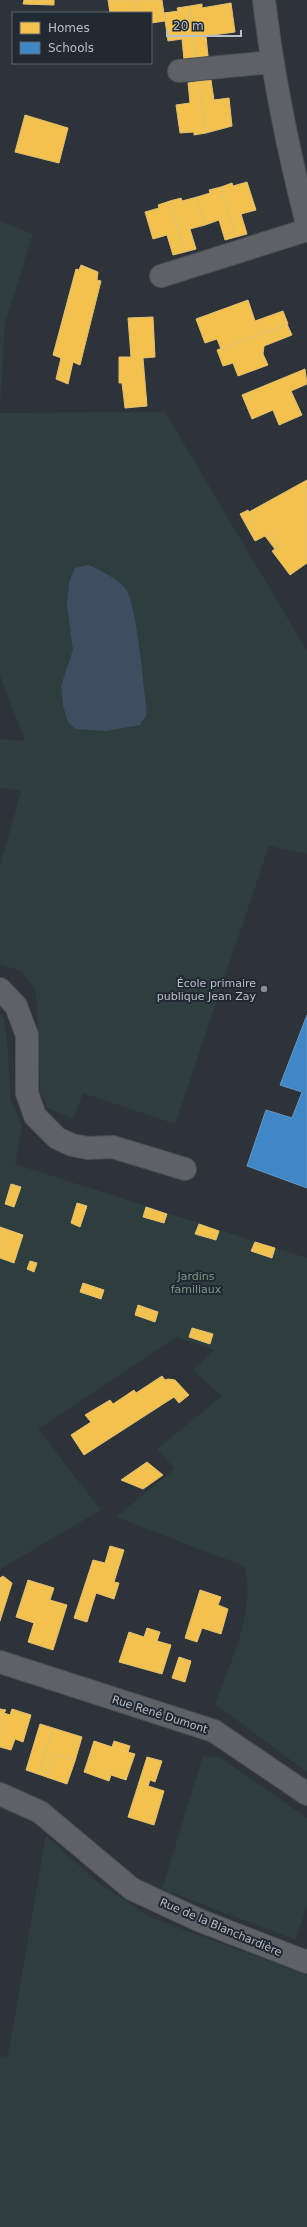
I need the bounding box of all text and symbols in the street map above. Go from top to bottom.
legend [12,12,152,64]
scale bar [167,12,241,38]
text: 20 m [173,19,204,33]
text: Homes [48,21,90,35]
text: Schools [48,41,94,55]
place label: École primaire publique Jean Zay [157,977,256,1003]
marker: École primaire publique Jean Zay [259,984,269,994]
park label: Jardins familiaux [171,1270,222,1296]
street label: Rue René Dumont [110,1693,210,1736]
street label: Rue de la Blanchardière [158,1896,284,1959]

